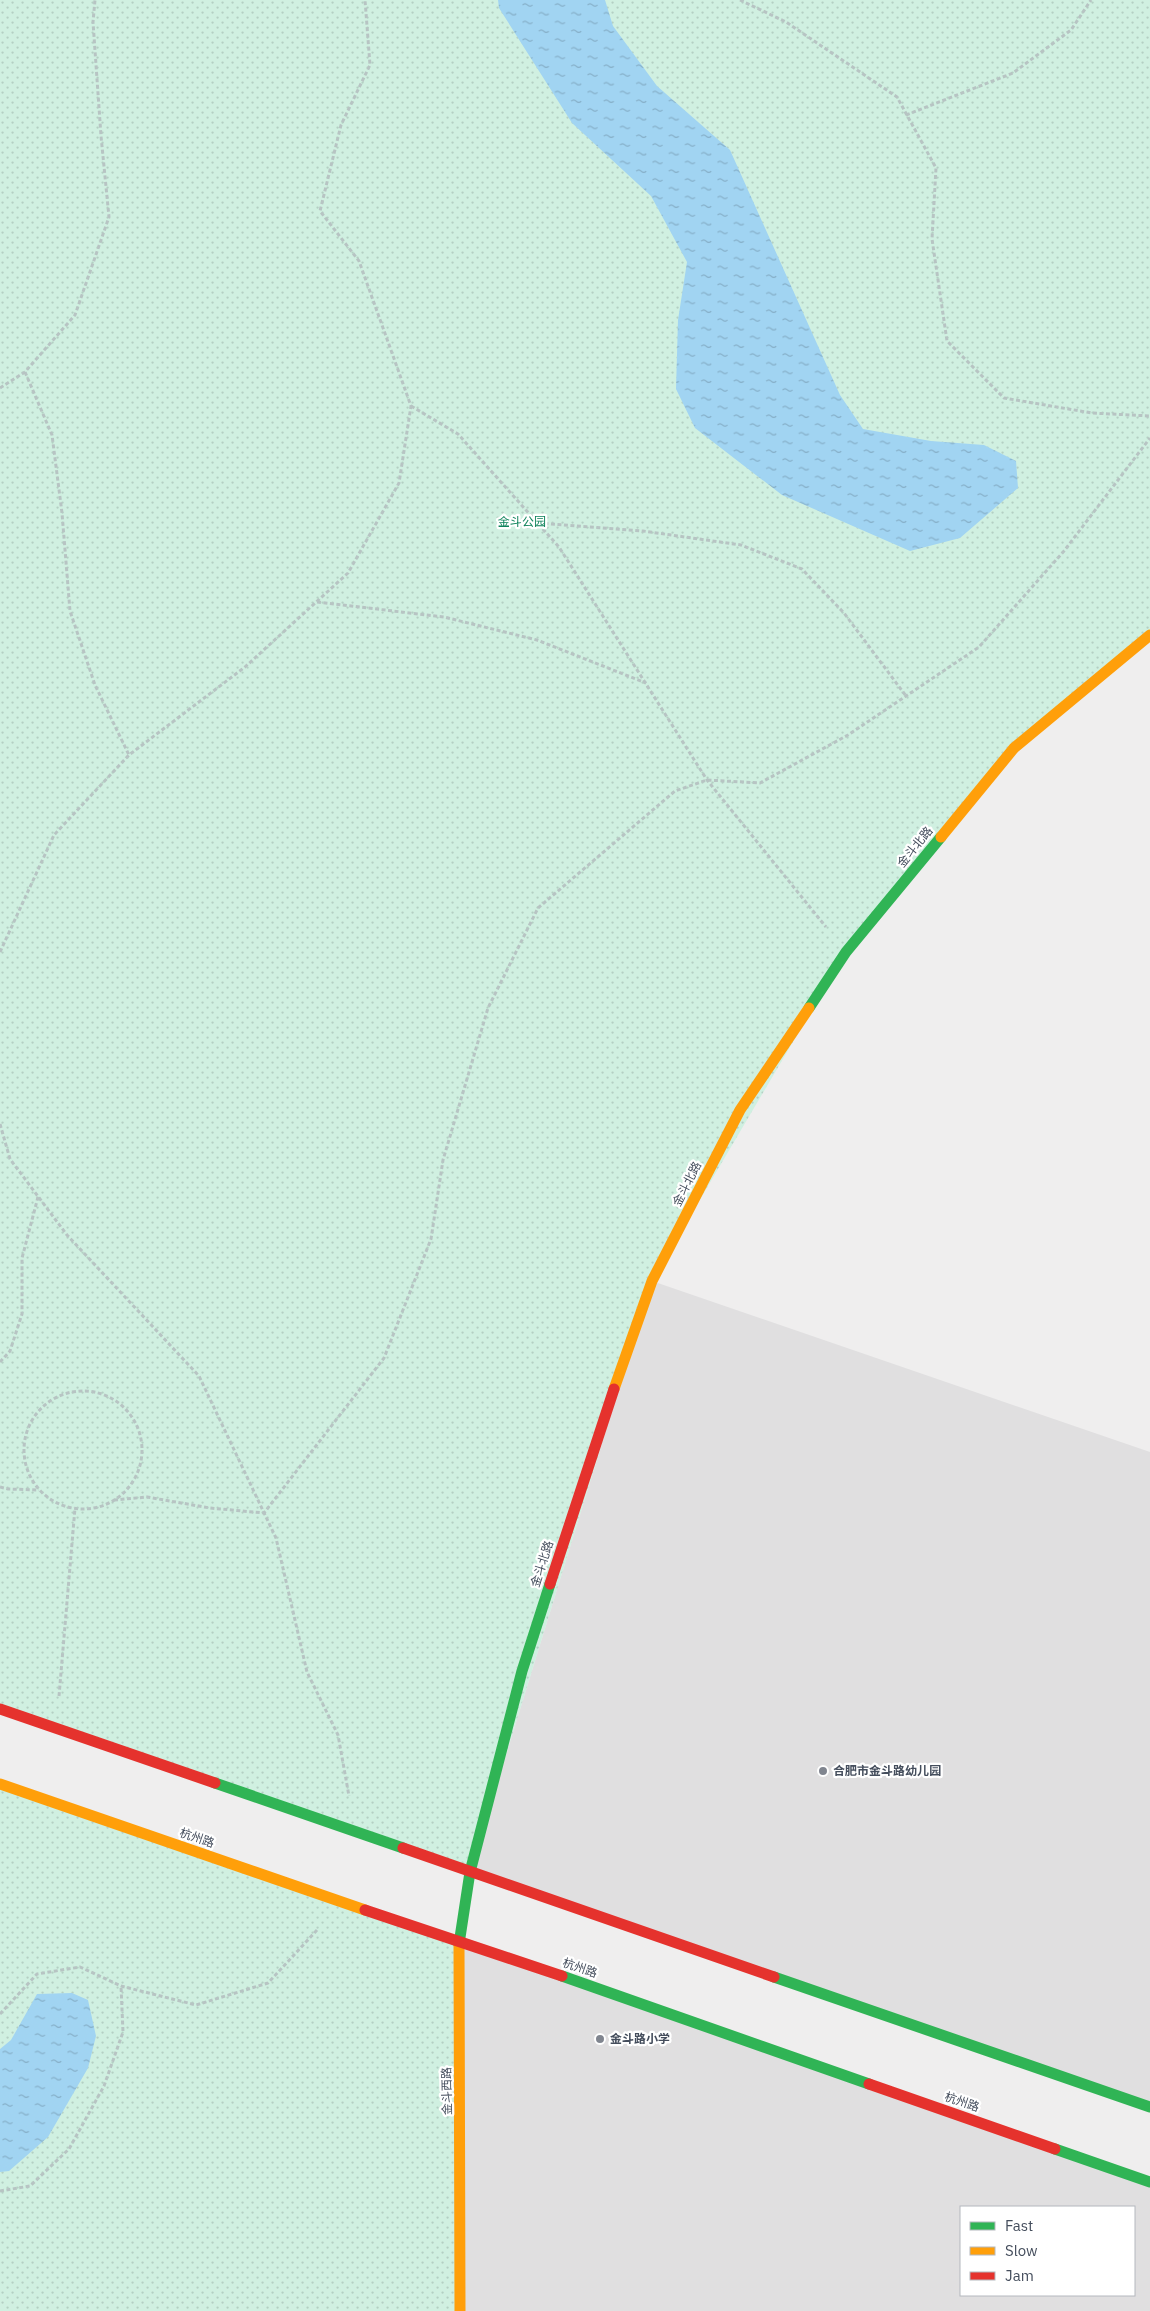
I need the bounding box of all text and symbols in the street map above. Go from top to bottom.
park label: 金斗公园 [498,514,546,529]
street label: 金斗北路 [894,823,936,870]
street label: 金斗北路 [669,1159,704,1209]
street label: 金斗北路 [527,1539,556,1589]
place label: 合肥市金斗路幼儿园 [833,1763,941,1778]
marker: 合肥市金斗路幼儿园 [817,1765,829,1777]
street label: 杭州路 [178,1825,217,1850]
street label: 杭州路 [561,1955,600,1980]
place label: 金斗路小学 [610,2031,670,2046]
marker: 金斗路小学 [594,2033,606,2045]
street label: 金斗西路 [439,2067,454,2115]
street label: 杭州路 [943,2089,982,2114]
legend [960,2206,1135,2296]
text: Fast [1005,2216,1033,2235]
text: Slow [1005,2241,1038,2260]
text: Jam [1005,2266,1034,2285]

